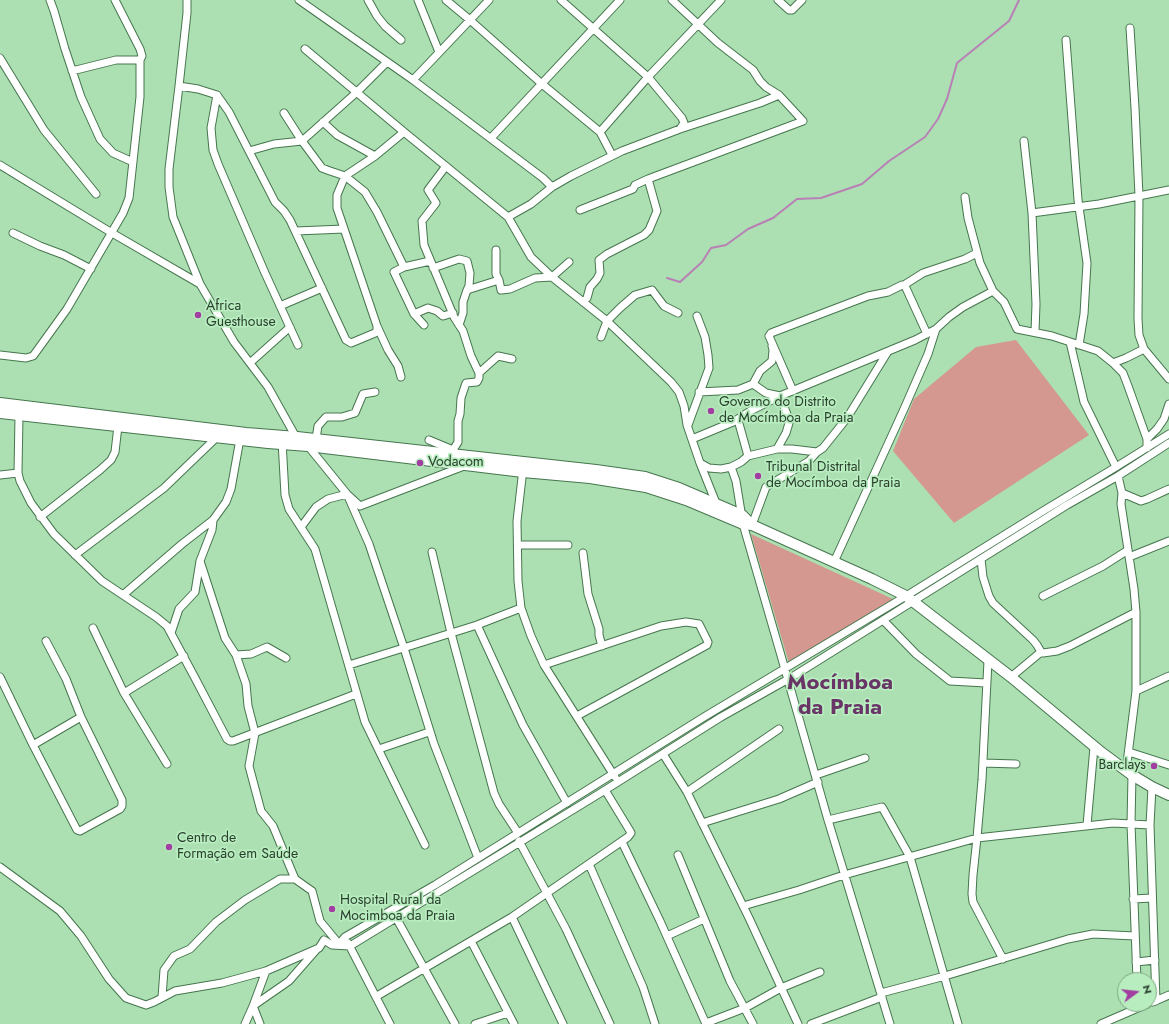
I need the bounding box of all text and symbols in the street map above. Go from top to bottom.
place label: Africa Guesthouse [206,299,276,332]
marker: Africa Guesthouse [193,310,203,320]
place label: Governo do Distrito de Mocímboa da Praia [719,395,853,428]
marker: Governo do Distrito de Mocímboa da Praia [706,406,716,416]
place label: Vodacom [428,455,484,471]
marker: Vodacom [415,458,425,468]
place label: Tribunal Distrital de Mocímboa da Praia [766,460,900,492]
marker: Tribunal Distrital de Mocímboa da Praia [753,471,763,481]
district label: Mocímboa da Praia [787,671,893,722]
place label: Barclays [1098,758,1146,774]
marker: Barclays [1149,761,1159,771]
place label: Centro de Formação em Saúde [177,831,298,864]
marker: Centro de Formação em Saúde [164,842,174,852]
place label: Hospital Rural da Mocimboa da Praia [340,893,455,926]
marker: Hospital Rural da Mocimboa da Praia [327,904,337,914]
north arrow [1117,972,1157,1012]
text: N [1139,983,1156,995]

